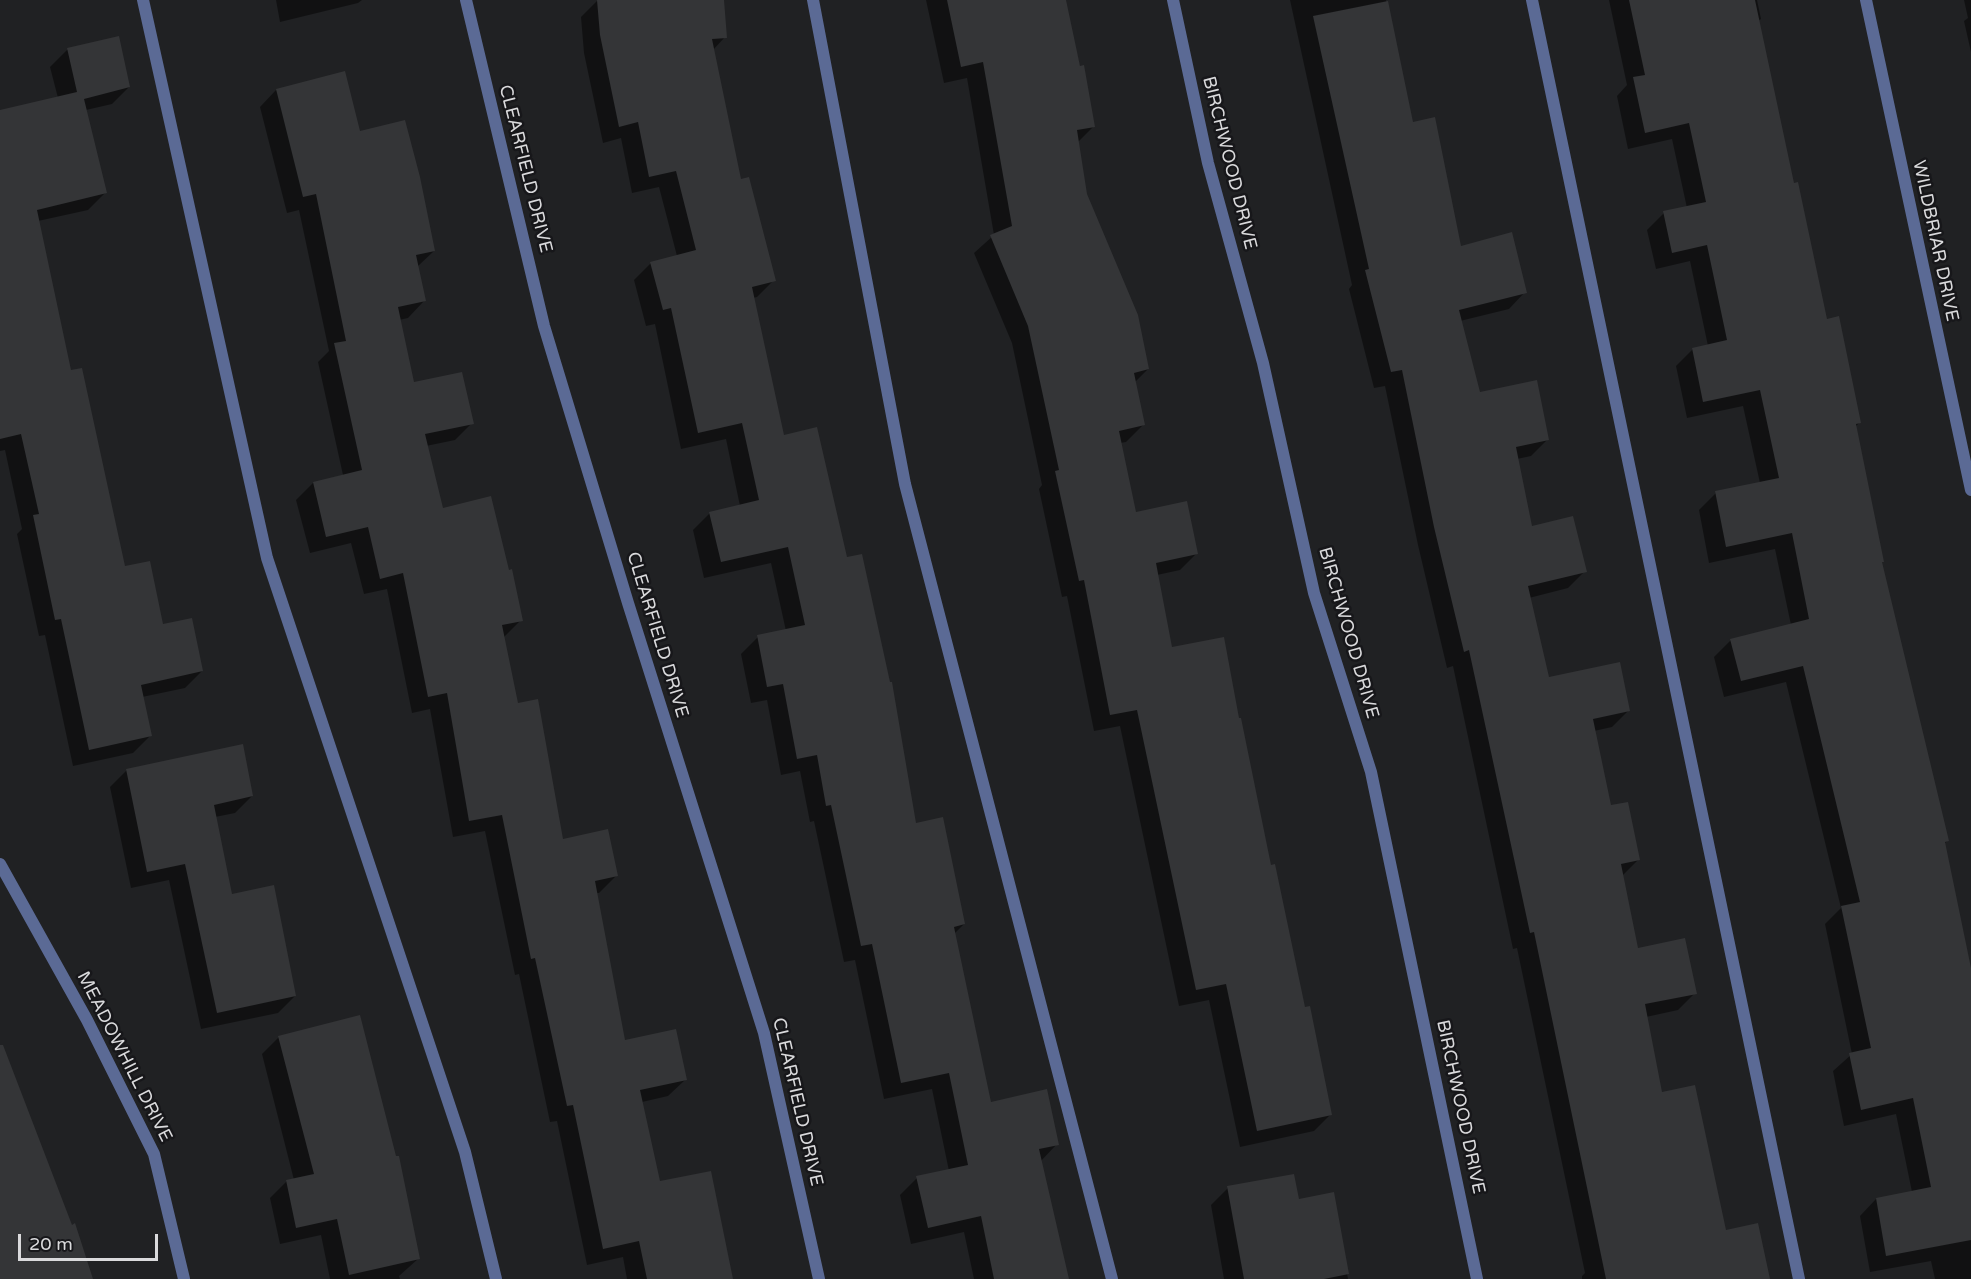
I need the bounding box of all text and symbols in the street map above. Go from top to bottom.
street label: BIRCHWOOD DRIVE [1197,74,1261,252]
street label: CLEARFIELD DRIVE [494,83,556,255]
street label: WILDBRIAR DRIVE [1907,159,1963,323]
street label: BIRCHWOOD DRIVE [1313,545,1383,721]
street label: CLEARFIELD DRIVE [622,550,692,720]
street label: MEADOWHILL DRIVE [72,968,176,1146]
street label: CLEARFIELD DRIVE [767,1016,827,1188]
street label: BIRCHWOOD DRIVE [1431,1018,1489,1196]
scale bar [21,1222,160,1260]
text: 20 m [29,1233,73,1255]

